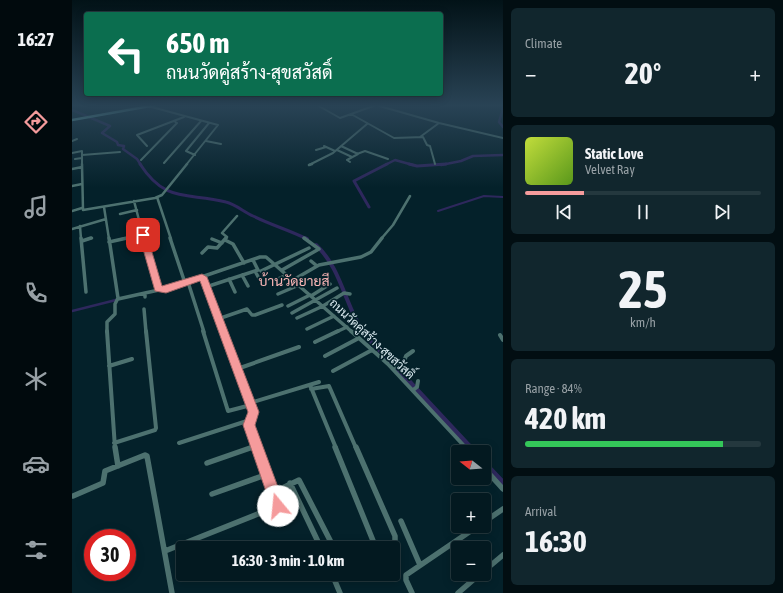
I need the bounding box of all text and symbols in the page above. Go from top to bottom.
text: 650 m [166,27,229,59]
icon: left [100,28,152,80]
text: 16:27 [17,29,55,50]
text: Climate [525,36,562,51]
text: 20° [625,56,661,90]
text: − [525,60,536,86]
text: + [750,60,761,86]
text: ถนนวัดคู่สร้าง-สุขสวัสดิ์ [166,62,333,83]
icon: directions [22,108,50,136]
text: Static Love [585,145,644,162]
text: Velvet Ray [585,162,635,177]
icon: music [22,193,50,221]
icon: previous [553,201,575,223]
icon: pause [632,201,654,223]
icon: next [711,201,733,223]
pin [126,218,160,252]
icon: arrive [132,224,154,246]
text: 25 [619,259,667,319]
district label: บ้านวัดยายสี [258,272,330,289]
icon: phone [22,279,50,307]
street label: ถนนวัดคู่สร้าง-สุขสวัสดิ์ [325,293,420,383]
text: km/h [630,315,656,330]
icon: climate [22,365,50,393]
text: Range · 84% [525,381,582,396]
text: 420 km [525,401,606,435]
north arrow [451,445,491,485]
map controls [451,445,491,581]
icon: car [22,450,50,478]
position arrow [257,485,299,527]
button: + [451,493,491,533]
text: Arrival [525,504,557,519]
text: 16:30 [525,524,587,558]
speed limit sign: 30 [84,529,136,581]
icon: filters [22,536,50,564]
button: − [451,541,491,581]
text: 16:30 · 3 min · 1.0 km [232,552,344,569]

